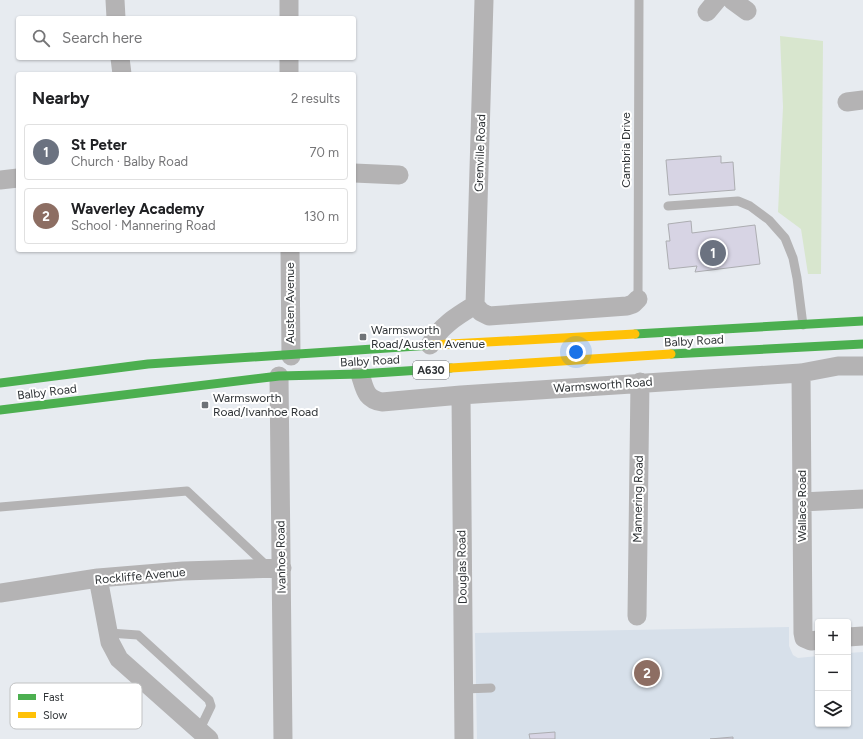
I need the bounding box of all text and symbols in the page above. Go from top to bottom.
search box [16,16,356,60]
icon: search [30,27,52,49]
text: Search here [62,29,142,47]
text: Nearby [32,88,90,108]
text: 2 results [291,91,340,106]
street label: Cambria Drive [619,112,633,188]
street label: Grenville Road [472,114,488,192]
text: St Peter [71,136,127,154]
text: 1 [43,145,49,160]
text: 70 m [309,145,339,160]
text: Church · Balby Road [71,154,188,169]
text: Waverley Academy [71,200,204,218]
text: 2 [42,209,50,224]
text: 130 m [304,209,339,224]
text: School · Mannering Road [71,218,216,233]
pin: 1 [700,238,726,268]
street label: Austen Avenue [283,262,297,344]
place label: Warmsworth Road/Austen Avenue [371,323,485,351]
marker: Warmsworth Road/Austen Avenue [358,332,368,342]
street label: Balby Road [664,332,724,350]
your location [566,342,586,362]
street label: Balby Road [340,352,400,370]
road number: A630 [413,361,449,379]
street label: Warmsworth Road [553,375,653,395]
street label: Balby Road [16,381,78,403]
place label: Warmsworth Road/Ivanhoe Road [213,391,318,419]
marker: Warmsworth Road/Ivanhoe Road [200,400,210,410]
street label: Mannering Road [630,455,646,543]
street label: Wallace Road [795,470,809,542]
street label: Ivanhoe Road [273,520,289,594]
street label: Douglas Road [454,530,470,604]
street label: Rockliffe Avenue [94,565,186,587]
map controls [815,619,851,727]
button: + [815,619,851,655]
button: − [815,655,851,691]
pin: 2 [634,658,660,688]
legend [10,683,142,729]
text: Fast [43,691,64,704]
button: layers [815,691,851,727]
text: Slow [43,709,67,722]

